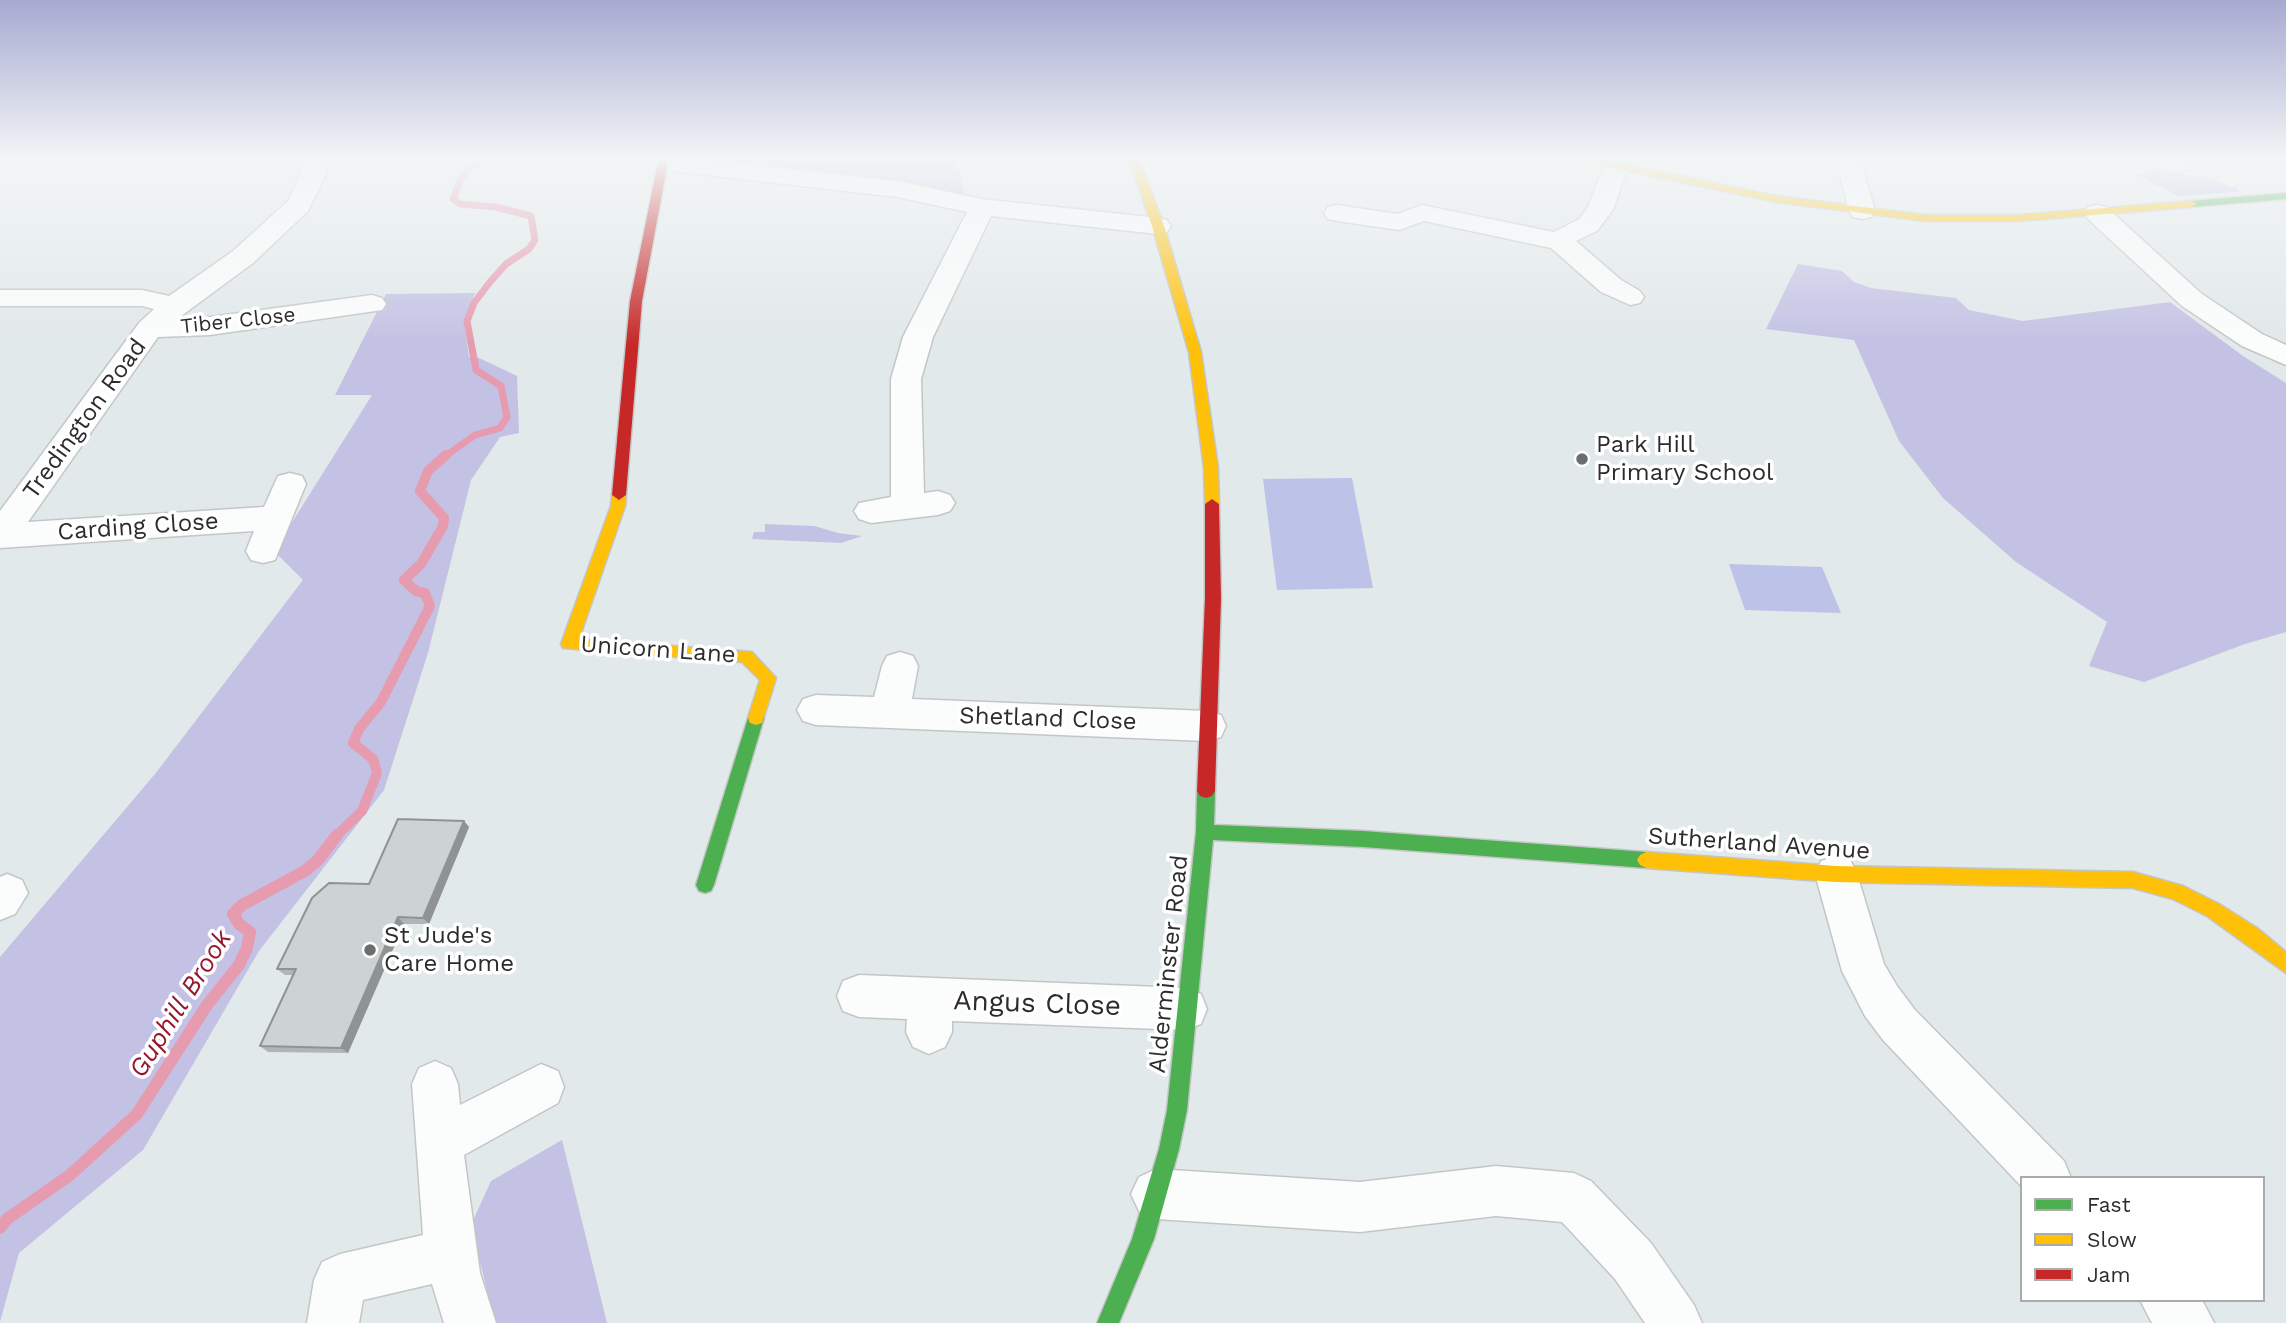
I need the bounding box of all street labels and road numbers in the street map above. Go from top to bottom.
street label: Tiber Close [179,302,297,340]
street label: Tredington Road [17,333,153,505]
street label: Carding Close [56,507,220,547]
street label: Unicorn Lane [579,630,737,670]
street label: Shetland Close [959,702,1137,736]
street label: Sutherland Avenue [1647,822,1871,866]
street label: Alderminster Road [1143,854,1195,1074]
street label: Angus Close [953,984,1121,1024]

